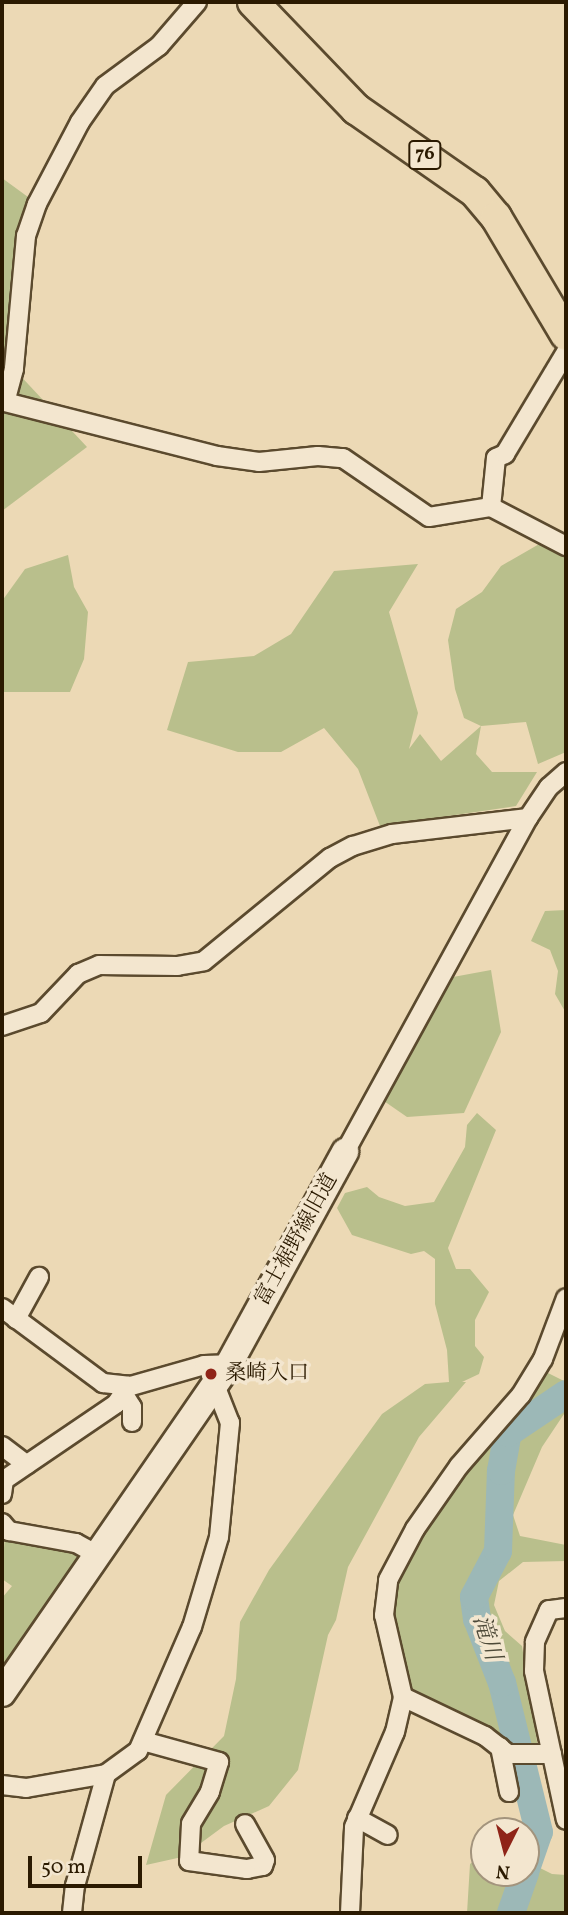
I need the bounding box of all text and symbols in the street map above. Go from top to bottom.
road number: 76 [408,140,442,170]
street label: 富士裾野線旧道 [250,1170,344,1310]
place label: 桑崎入口 [225,1361,309,1387]
marker: 桑崎入口 [203,1366,219,1382]
water label: 滝川 [466,1612,506,1664]
north arrow [470,1817,540,1887]
scale bar [32,1842,145,1886]
text: 50 m [41,1853,86,1882]
text: N [495,1857,511,1885]

